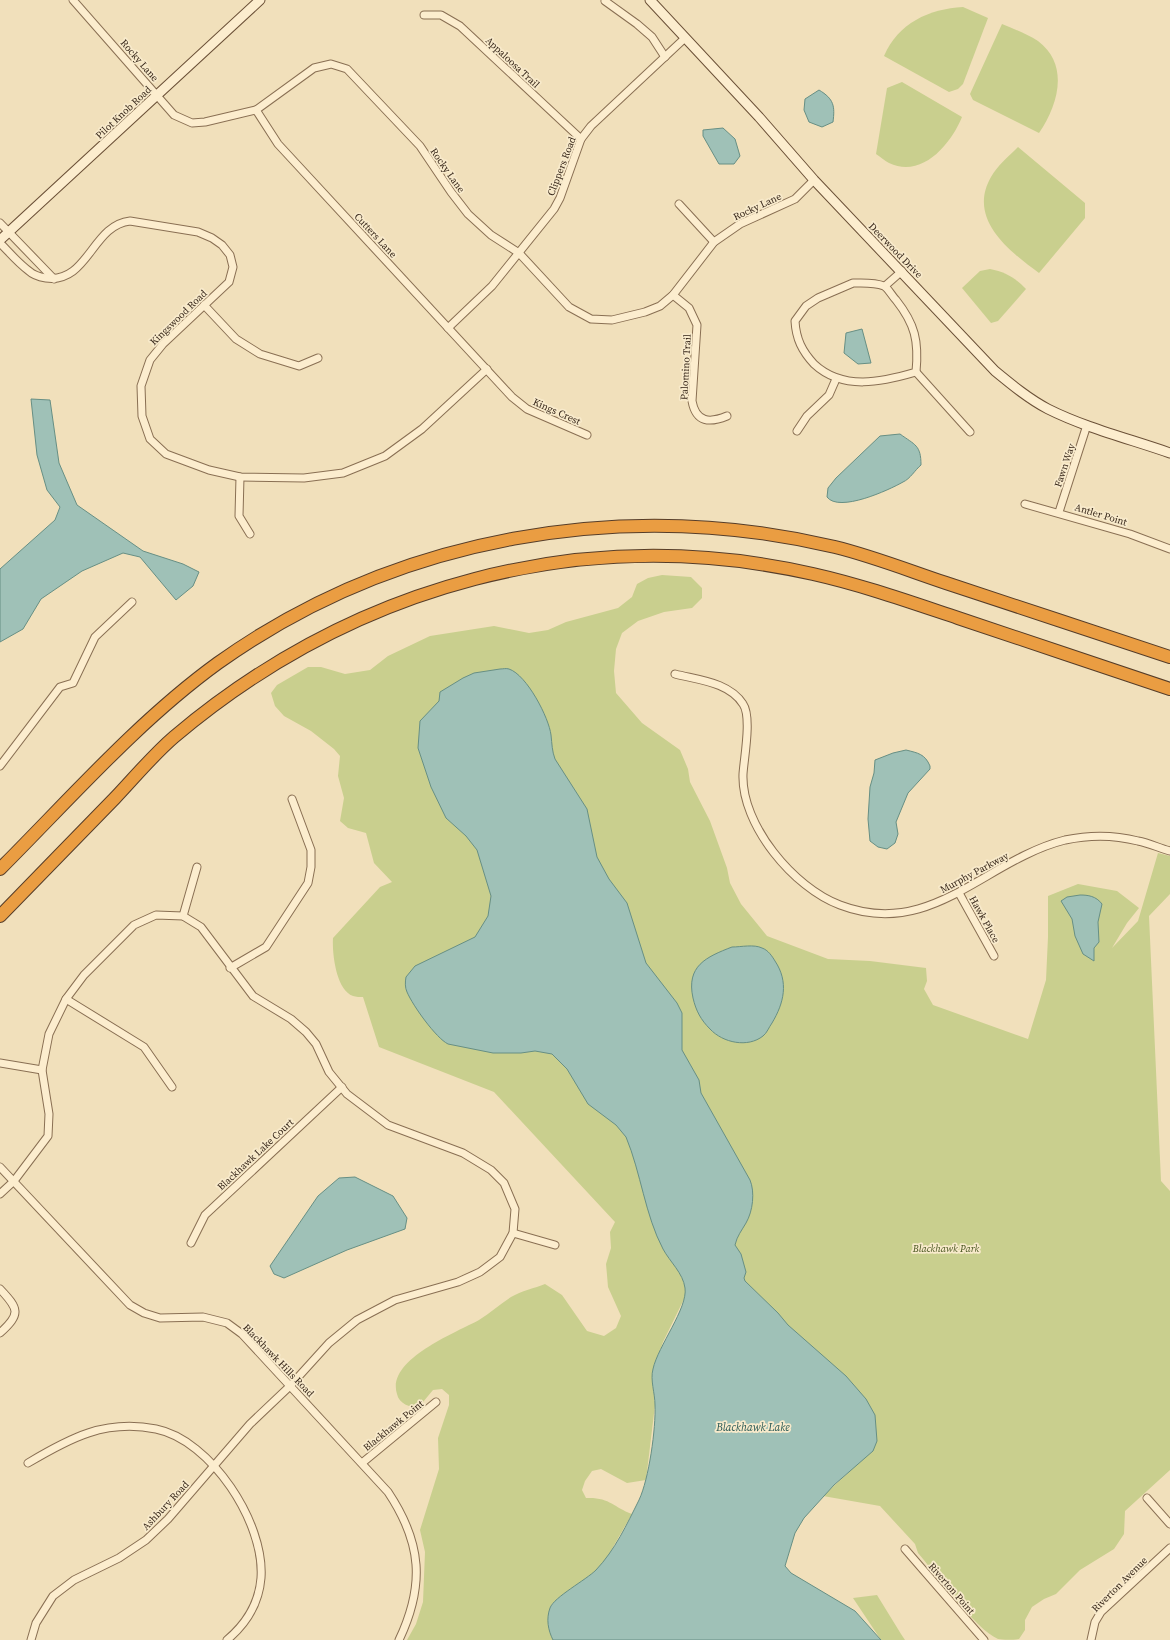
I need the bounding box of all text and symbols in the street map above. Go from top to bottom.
street label: Appaloosa Trail [483,34,542,91]
street label: Rocky Lane [118,37,162,84]
street label: Pilot Knob Road [93,83,154,142]
street label: Clippers Road [544,134,579,198]
street label: Rocky Lane [427,145,468,195]
street label: Rocky Lane [731,190,783,223]
street label: Cutters Lane [352,210,400,261]
street label: Deerwood Drive [866,220,925,281]
street label: Kingswood Road [147,287,210,348]
street label: Palomino Trail [677,334,694,400]
street label: Kings Crest [531,395,583,428]
street label: Fawn Way [1051,441,1078,489]
street label: Antler Point [1073,500,1129,529]
street label: Murphy Parkway [938,848,1012,896]
street label: Hawk Place [966,894,1003,945]
street label: Blackhawk Lake Court [215,1115,297,1193]
park label: Blackhawk Park [912,1242,980,1255]
street label: Blackhawk Hills Road [240,1321,317,1400]
street label: Blackhawk Point [360,1397,427,1454]
water label: Blackhawk Lake [715,1420,790,1435]
street label: Ashbury Road [139,1478,192,1533]
street label: Riverton Avenue [1089,1554,1150,1615]
street label: Riverton Point [926,1560,978,1617]

